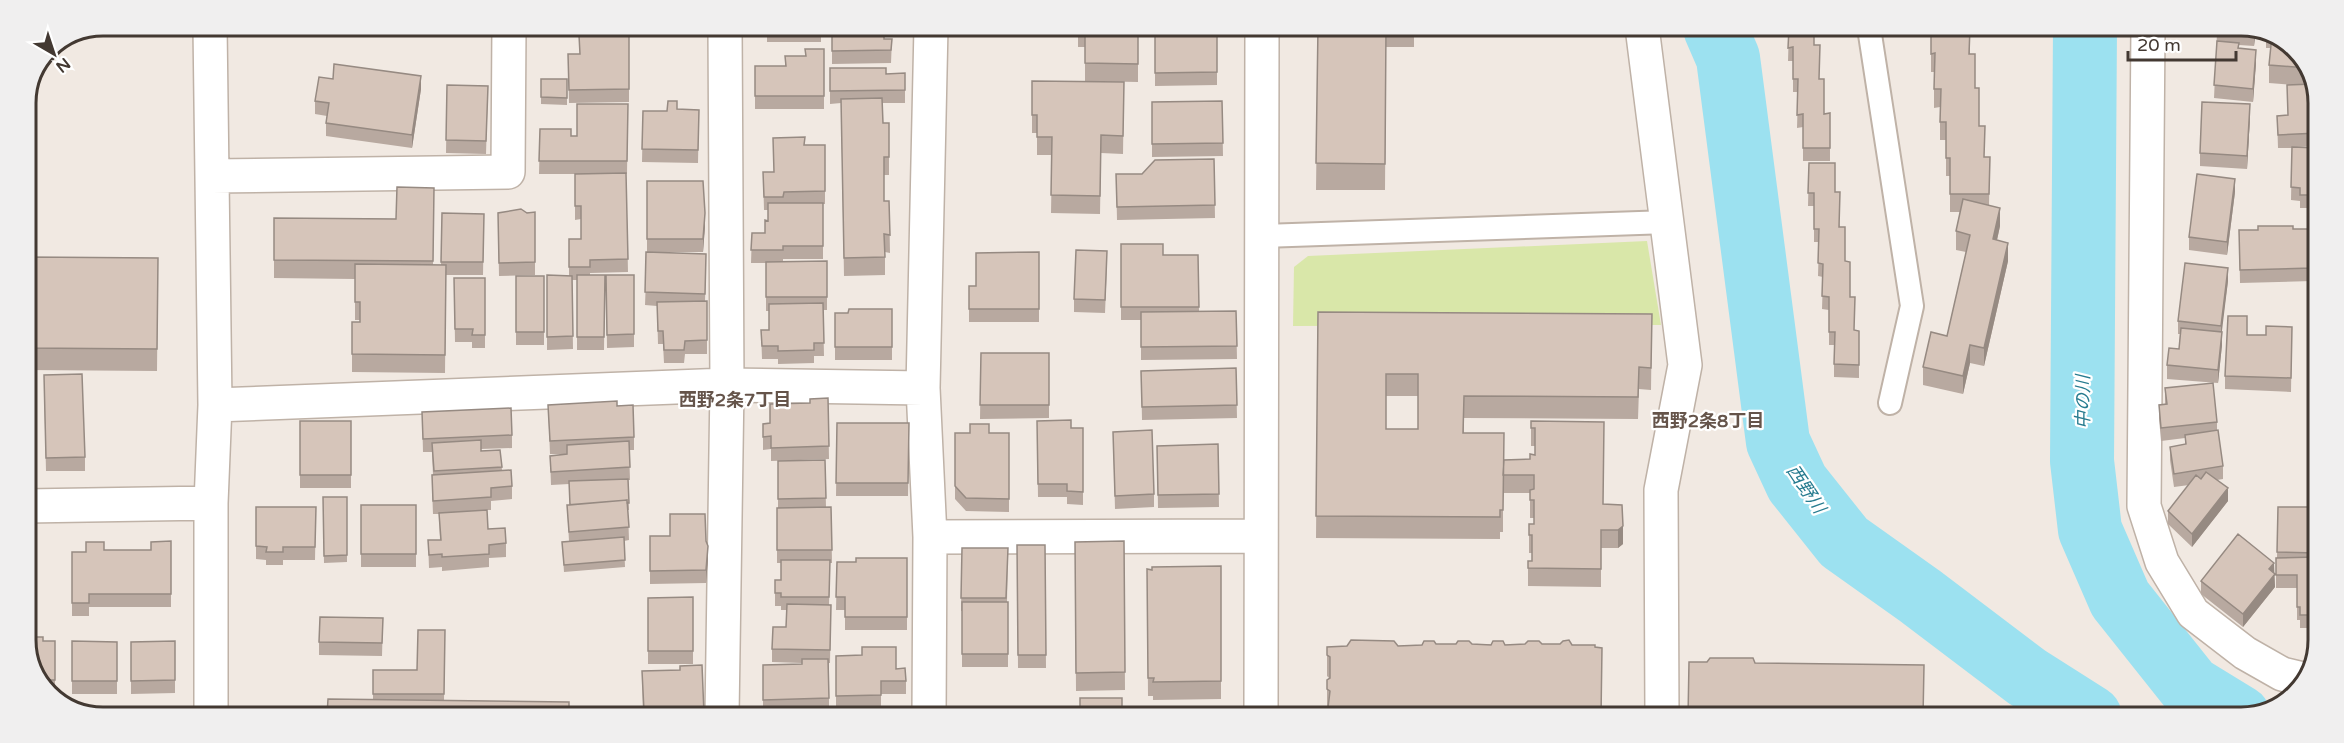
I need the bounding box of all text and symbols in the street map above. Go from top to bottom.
north arrow [24,24,84,84]
scale bar [2128,24,2236,62]
text: 20 m [2137,34,2181,56]
text: N [52,53,74,77]
water label: 中の川 [2072,373,2094,429]
district label: 西野2条7丁目 [679,389,791,411]
district label: 西野2条8丁目 [1652,410,1764,432]
water label: 西野川 [1782,460,1831,519]

